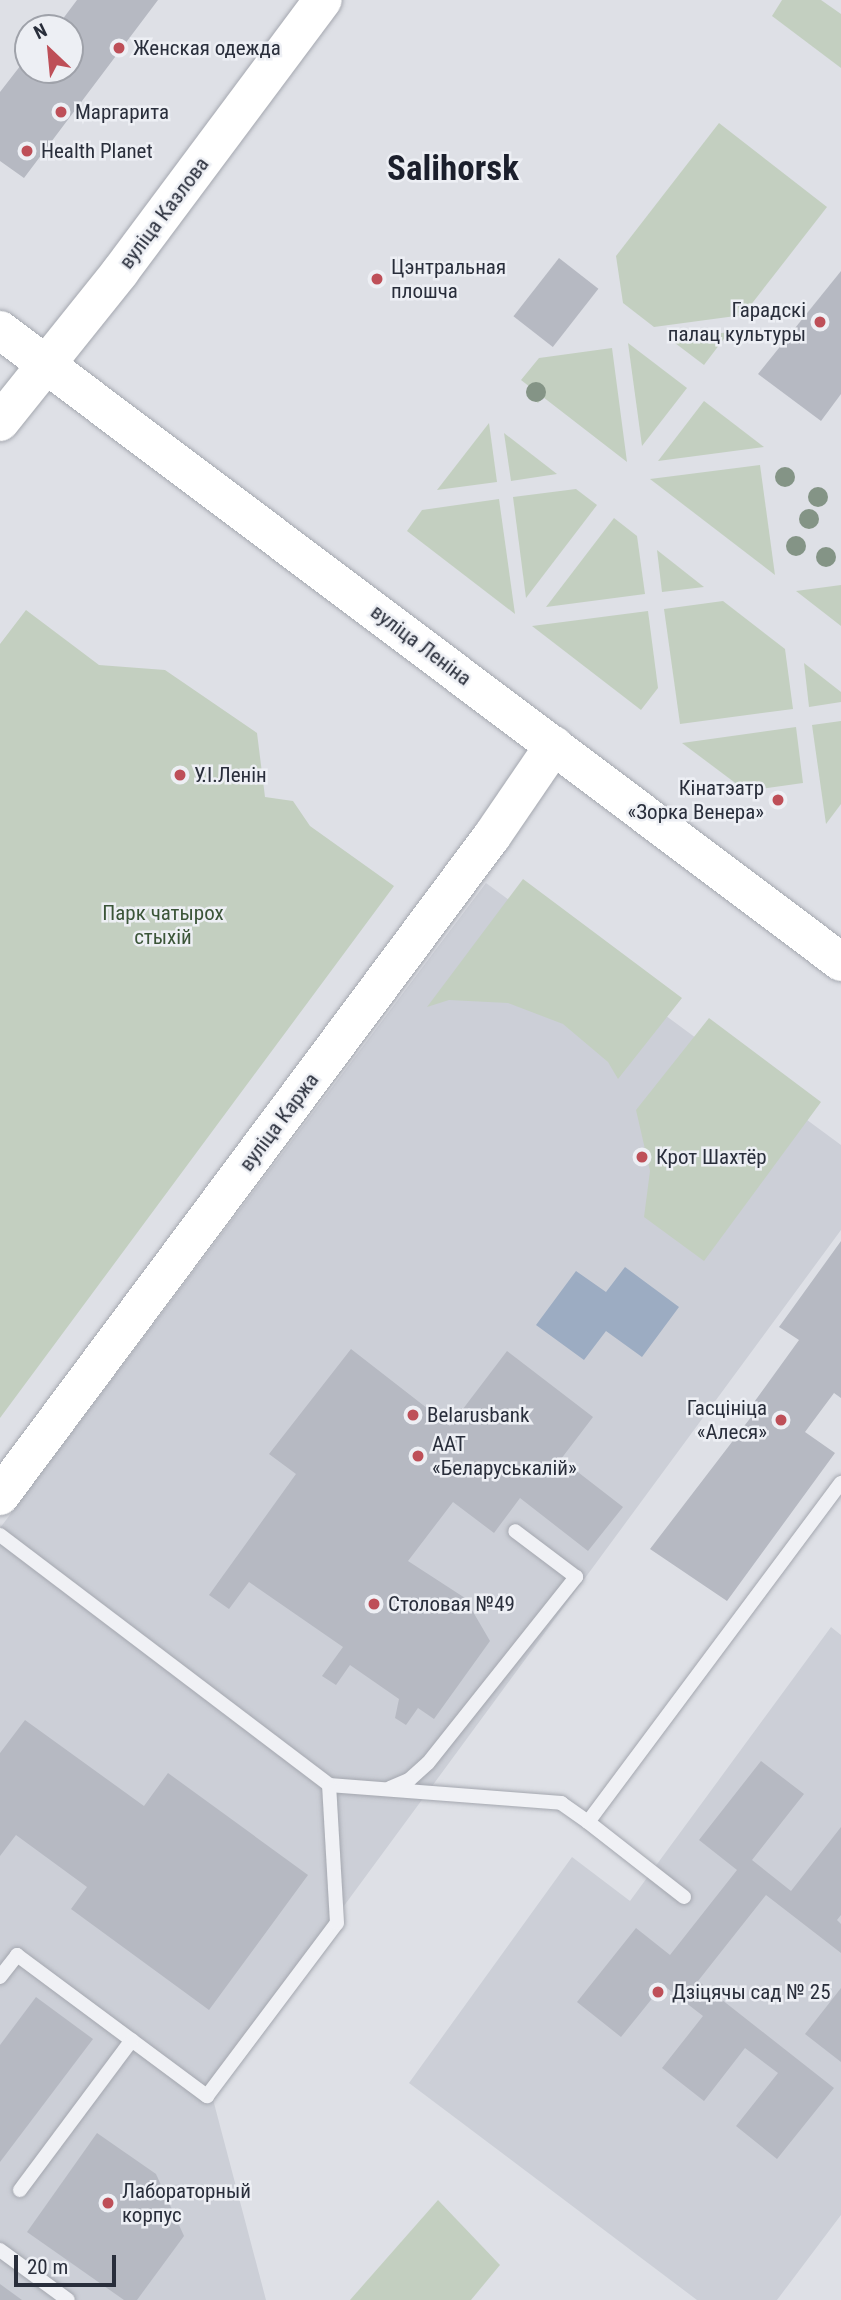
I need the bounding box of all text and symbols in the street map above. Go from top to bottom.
north arrow [14,14,84,84]
text: N [30,19,51,44]
place label: Женская одежда [133,35,281,61]
marker: Женская одежда [111,40,127,56]
place label: Маргарита [75,99,169,125]
marker: Маргарита [53,104,69,120]
place label: Health Planet [41,138,153,164]
marker: Health Planet [19,143,35,159]
district label: Salihorsk [387,148,519,190]
street label: вуліца Казлова [114,152,214,274]
place label: Цэнтральная плошча [391,254,506,304]
marker: Цэнтральная плошча [369,271,385,287]
place label: Гарадскі палац культуры [668,297,806,347]
marker: Гарадскі палац культуры [812,314,828,330]
street label: вуліца Леніна [366,599,476,691]
place label: У.І.Ленін [194,762,267,788]
marker: У.І.Ленін [172,767,188,783]
place label: Кінатэатр «Зорка Венера» [627,775,764,825]
marker: Кінатэатр «Зорка Венера» [770,792,786,808]
park label: Парк чатырох стыхій [102,900,224,950]
street label: вуліца Каржа [234,1068,324,1176]
place label: Крот Шахтёр [656,1144,767,1170]
marker: Крот Шахтёр [634,1149,650,1165]
place label: Гасцініца «Алеся» [687,1395,767,1445]
place label: Belarusbank [427,1402,529,1428]
marker: Belarusbank [405,1407,421,1423]
marker: Гасцініца «Алеся» [773,1412,789,1428]
place label: ААТ «Беларуськалій» [432,1431,577,1481]
marker: ААТ «Беларуськалій» [410,1448,426,1464]
place label: Столовая №49 [388,1591,515,1617]
marker: Столовая №49 [366,1596,382,1612]
place label: Дзіцячы сад № 25 [672,1979,831,2005]
marker: Дзіцячы сад № 25 [650,1984,666,2000]
place label: Лабораторный корпус [122,2178,251,2228]
marker: Лабораторный корпус [100,2195,116,2211]
scale bar [18,2240,119,2284]
text: 20 m [27,2255,68,2279]

